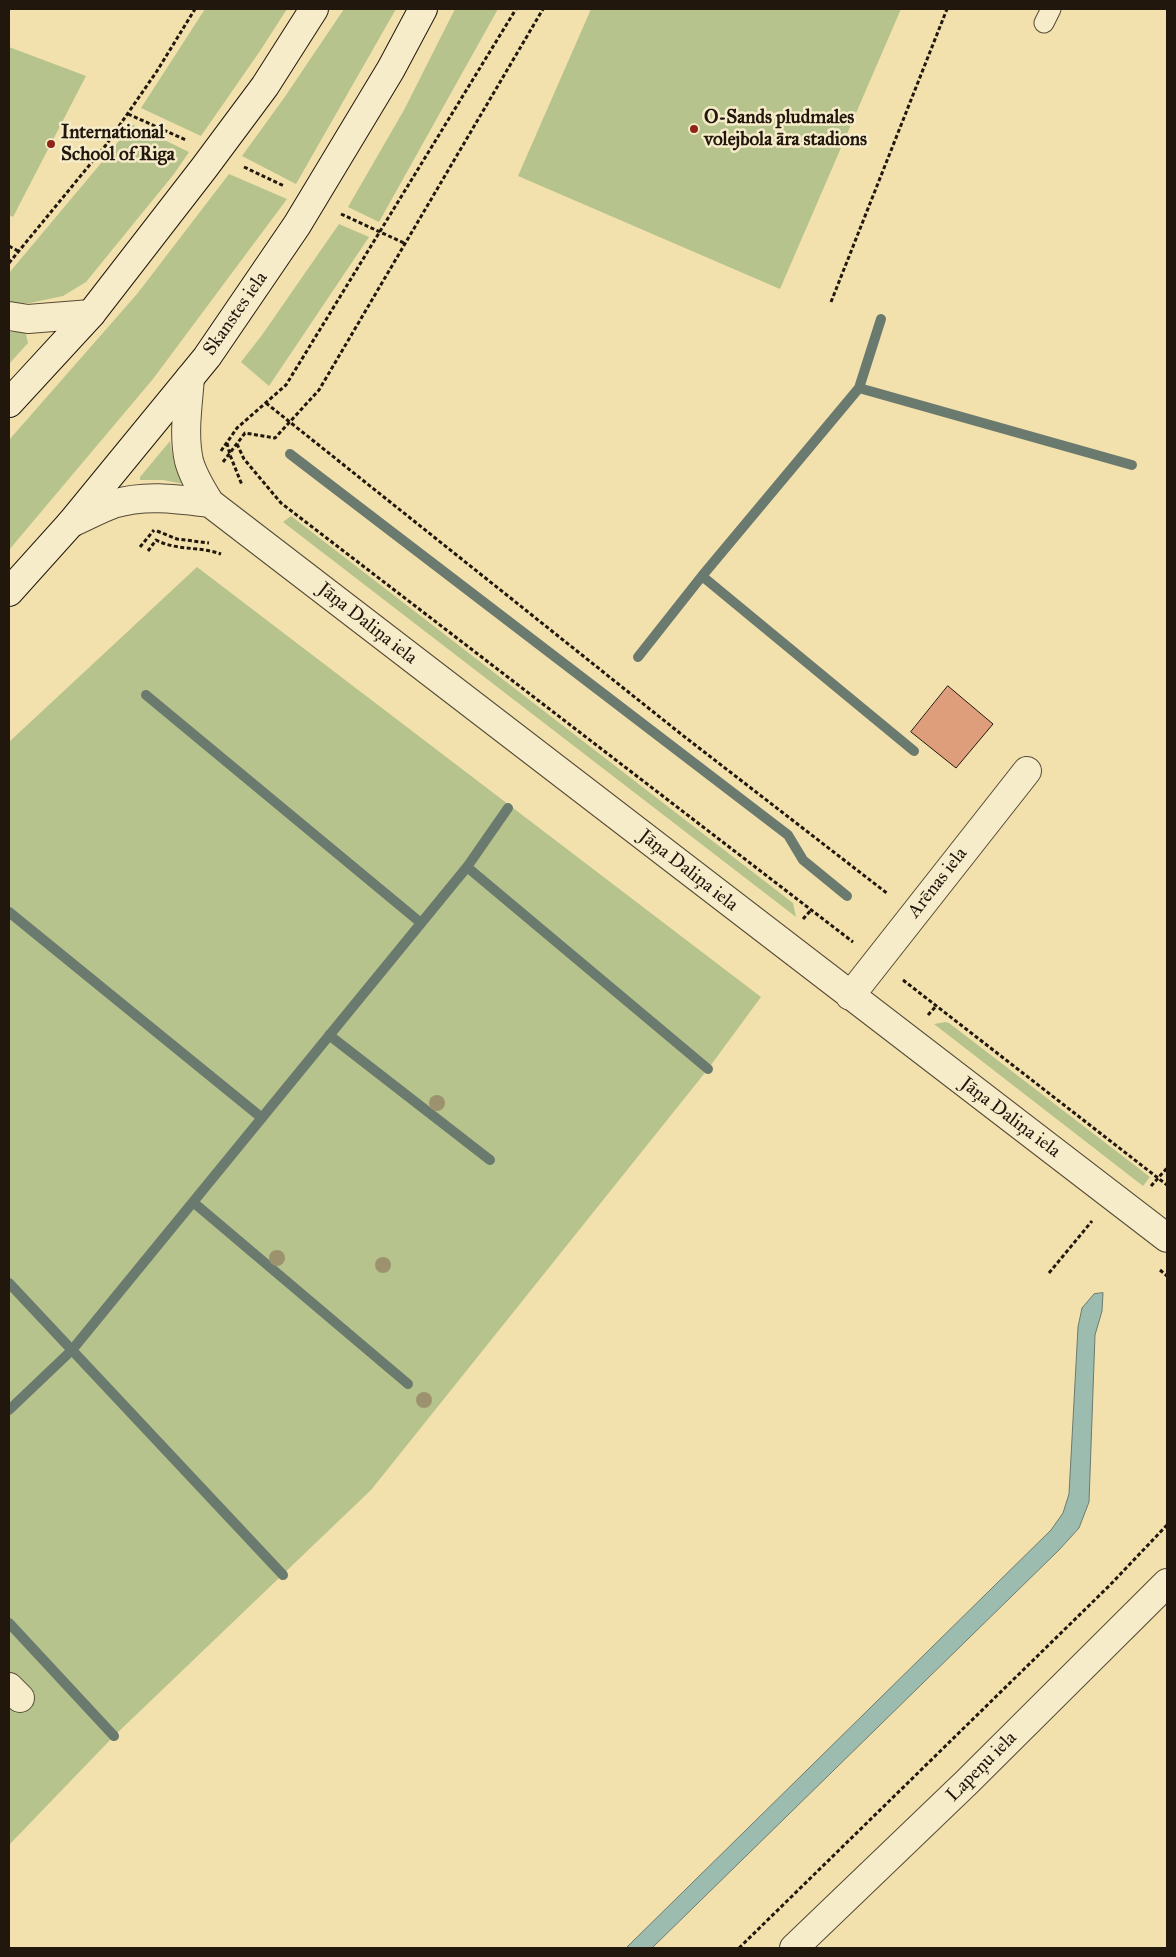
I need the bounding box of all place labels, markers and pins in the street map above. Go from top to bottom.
place label: O-Sands pludmales volejbola āra stadions [704,107,867,151]
place label: International School of Riga [61,122,175,166]
marker: O-Sands pludmales volejbola āra stadions [688,123,700,135]
marker: International School of Riga [45,138,57,150]

